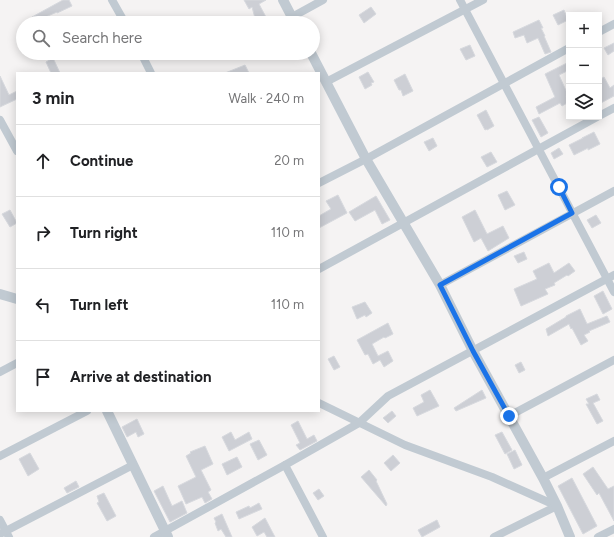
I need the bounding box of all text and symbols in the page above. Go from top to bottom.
map controls [566,12,602,120]
button: + [566,12,602,48]
search box [16,16,320,60]
icon: search [30,27,52,49]
text: Search here [62,29,142,47]
button: − [566,48,602,84]
button: layers [566,84,602,120]
text: 3 min [32,88,74,108]
text: Walk · 240 m [229,91,304,106]
icon: ahead [32,150,54,172]
text: Continue [70,152,133,170]
text: 20 m [274,153,304,168]
route start [550,178,568,196]
icon: right [32,222,54,244]
text: Turn right [70,224,138,242]
text: 110 m [271,225,304,240]
icon: left [32,294,54,316]
text: Turn left [70,296,128,314]
text: 110 m [271,297,304,312]
icon: arrive [32,366,54,388]
text: Arrive at destination [70,368,211,386]
route end [500,407,518,425]

